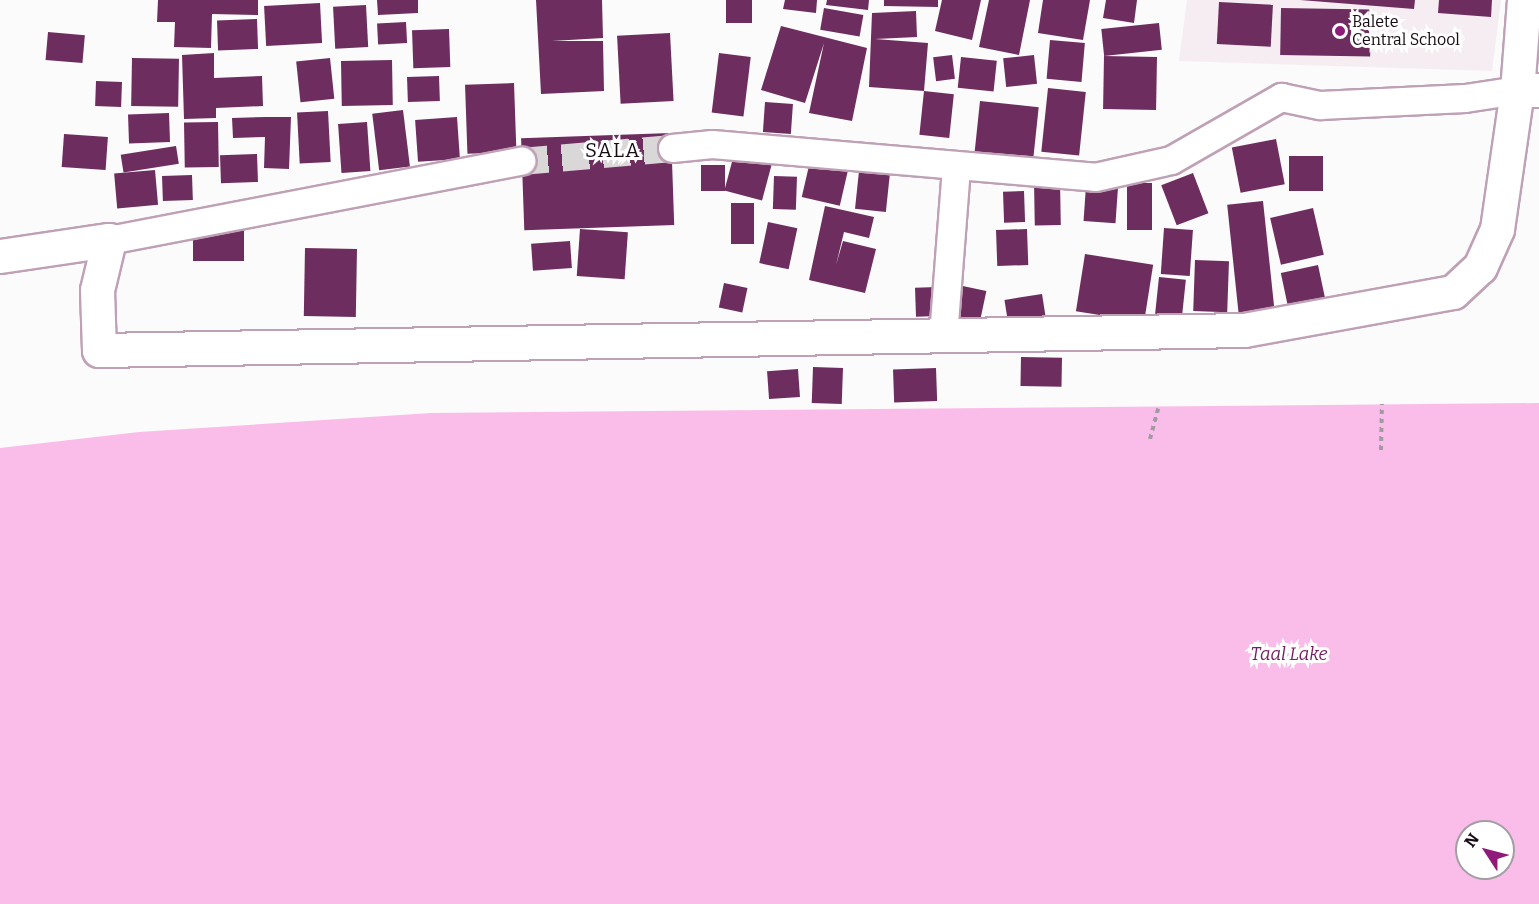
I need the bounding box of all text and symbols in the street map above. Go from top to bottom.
place label: Balete Central School [1352,12,1460,50]
marker: Balete Central School [1333,24,1347,38]
district label: SALA [585,138,641,162]
water label: Taal Lake [1251,643,1327,665]
north arrow [1455,820,1515,880]
text: N [1460,830,1483,851]

